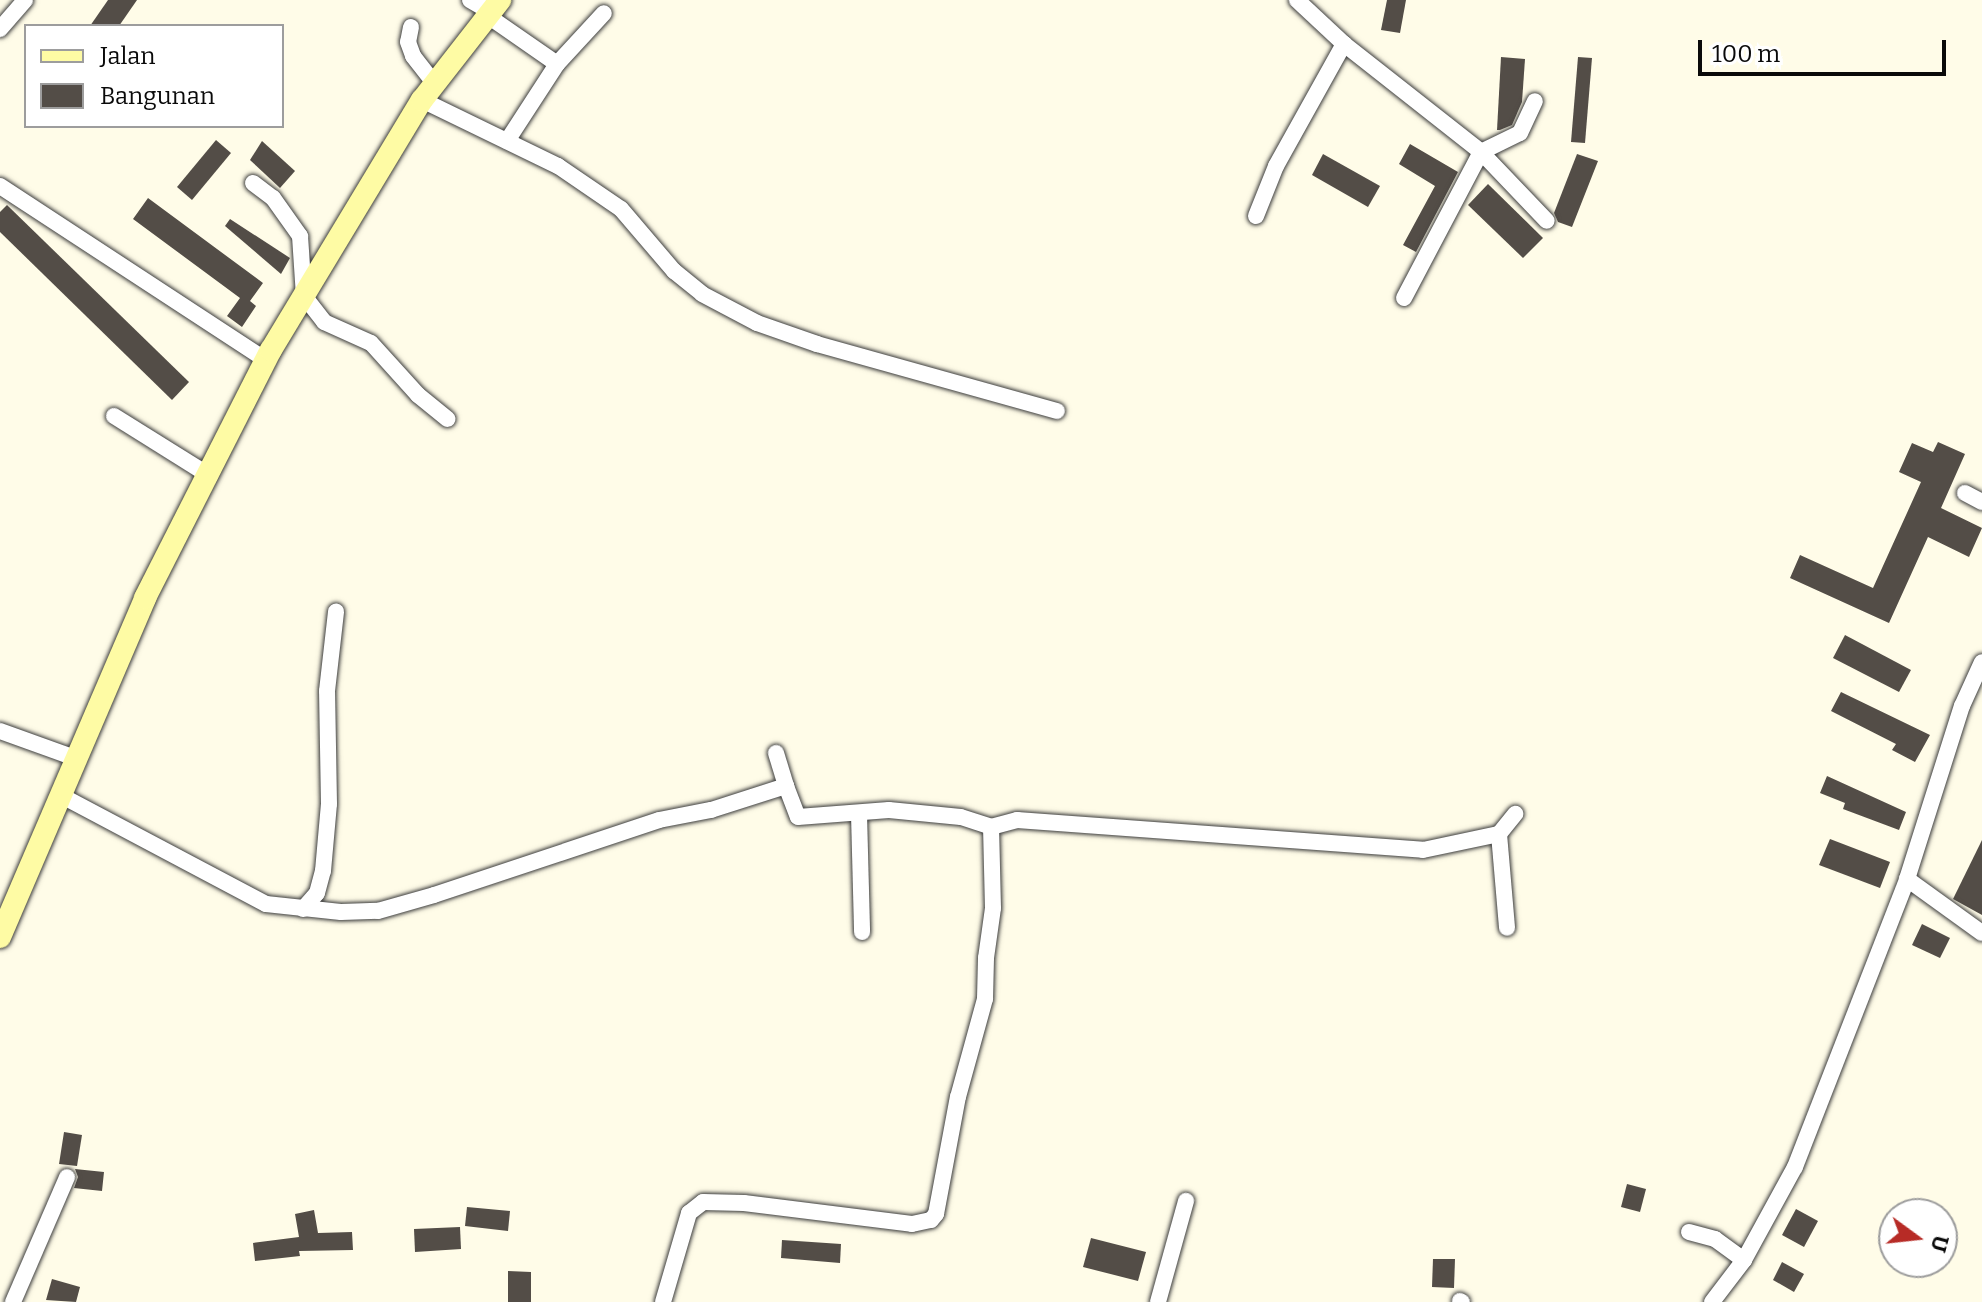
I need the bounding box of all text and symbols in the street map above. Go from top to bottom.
legend [24,24,284,128]
scale bar [1702,24,1950,74]
text: 100 m [1712,40,1780,68]
text: Jalan [100,42,155,70]
text: Bangunan [100,82,215,110]
north arrow [1878,1198,1958,1278]
text: U [1925,1232,1955,1255]

